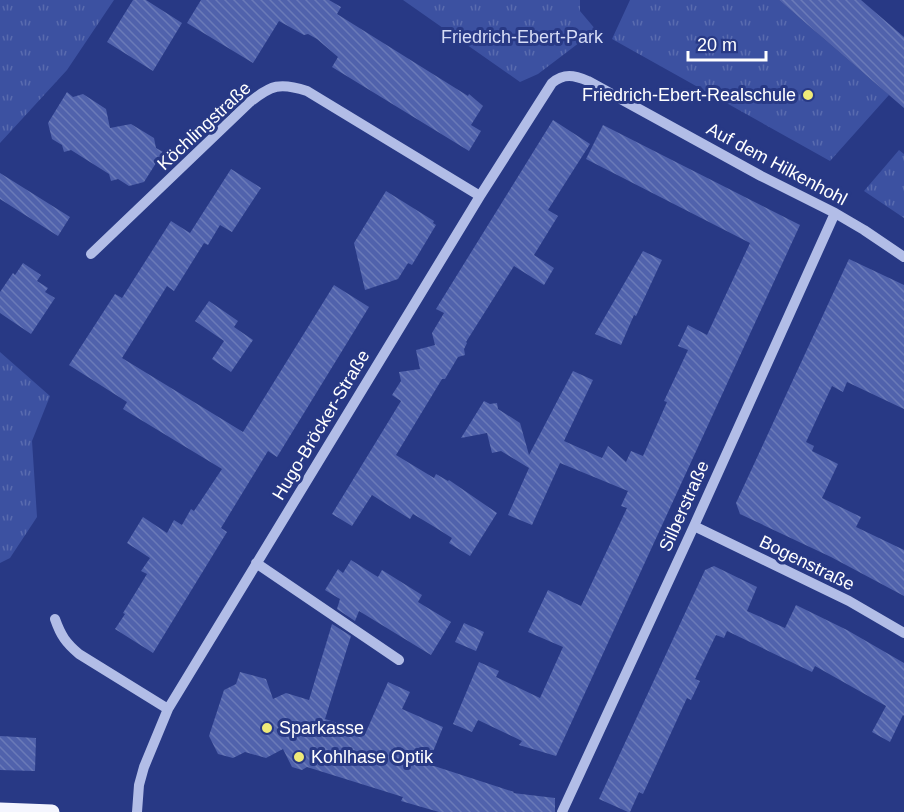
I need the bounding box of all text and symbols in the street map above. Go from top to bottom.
scale bar [688,24,766,62]
park label: Friedrich-Ebert-Park [441,27,604,47]
text: 20 m [697,35,737,55]
street label: Köchlingstraße [153,78,255,174]
place label: Friedrich-Ebert-Realschule [582,85,796,105]
marker: Friedrich-Ebert-Realschule [801,88,815,102]
street label: Auf dem Hilkenhohl [703,119,851,209]
street label: Hugo-Bröcker-Straße [268,347,374,503]
street label: Silberstraße [655,458,713,554]
street label: Bogenstraße [756,531,858,595]
place label: Sparkasse [279,718,364,738]
marker: Sparkasse [260,721,274,735]
place label: Kohlhase Optik [311,747,434,767]
marker: Kohlhase Optik [292,750,306,764]

